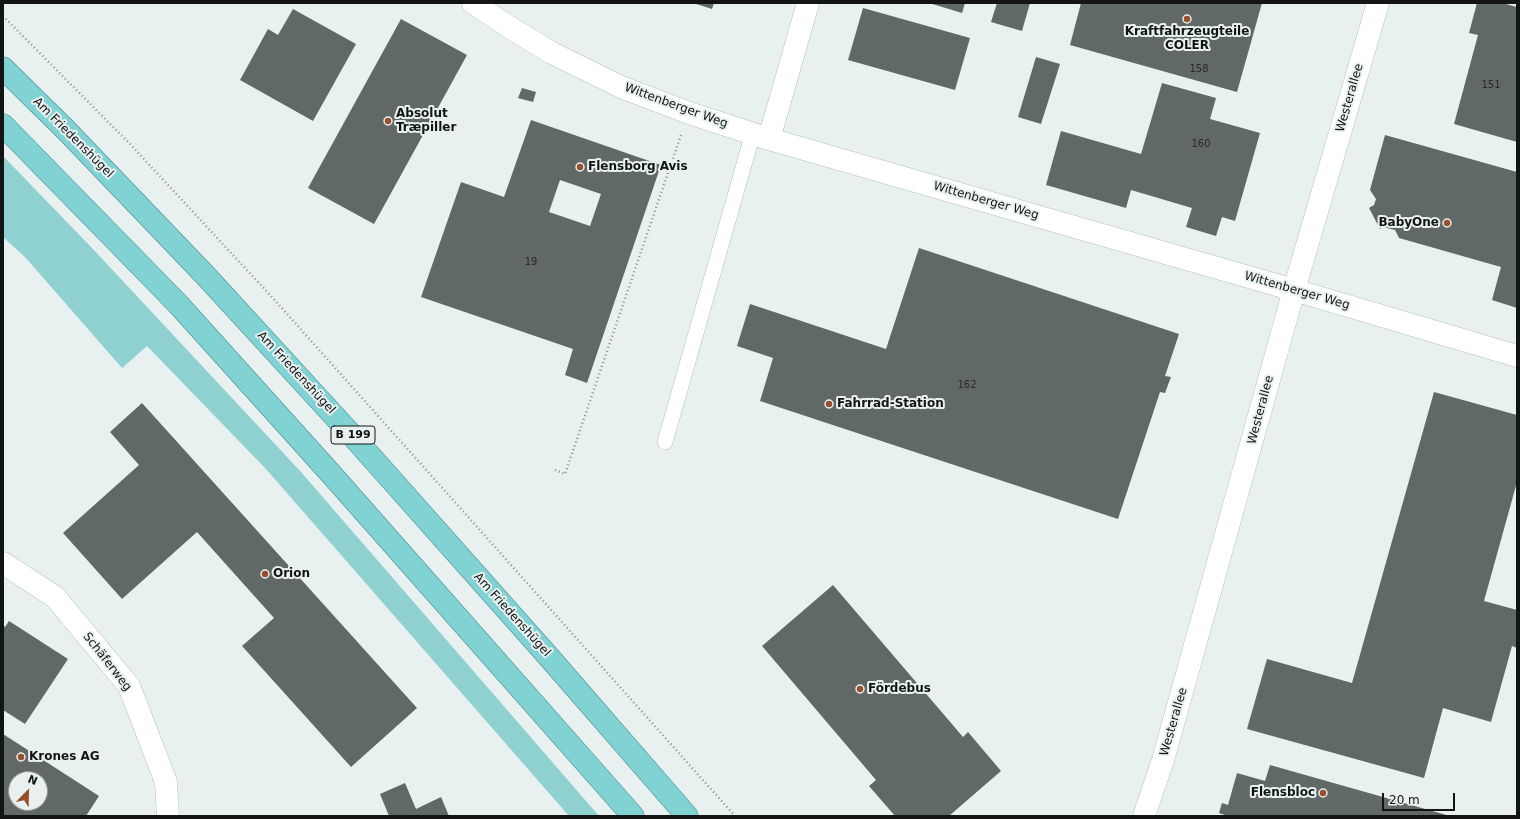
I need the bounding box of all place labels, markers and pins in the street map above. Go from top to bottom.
marker: Kraftfahrzeugteile COLER [1182,14,1192,24]
place label: Kraftfahrzeugteile COLER [1125,25,1249,53]
place label: Absolut Træpiller [396,107,456,135]
marker: Absolut Træpiller [383,116,393,126]
place label: Flensborg Avis [588,160,688,174]
marker: Flensborg Avis [575,162,585,172]
place label: BabyOne [1378,216,1439,230]
marker: BabyOne [1442,218,1452,228]
place label: Fahrrad-Station [837,397,944,411]
marker: Fahrrad-Station [824,399,834,409]
place label: Orion [273,567,310,581]
marker: Orion [260,569,270,579]
place label: Fördebus [868,682,931,696]
marker: Fördebus [855,684,865,694]
place label: Krones AG [29,750,100,764]
marker: Krones AG [16,752,26,762]
place label: Flensbloc [1251,786,1315,800]
marker: Flensbloc [1318,788,1328,798]

